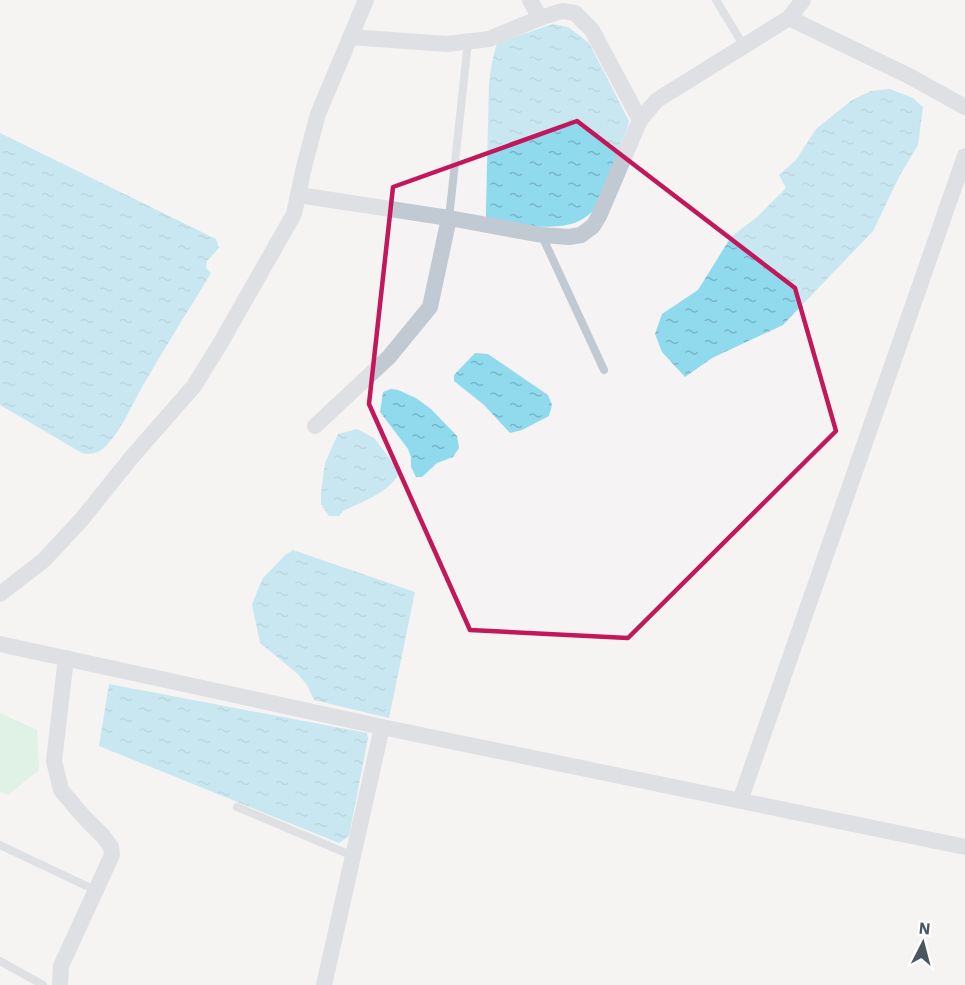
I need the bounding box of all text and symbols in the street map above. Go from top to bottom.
north arrow [893,913,953,973]
text: N [918,918,931,939]

